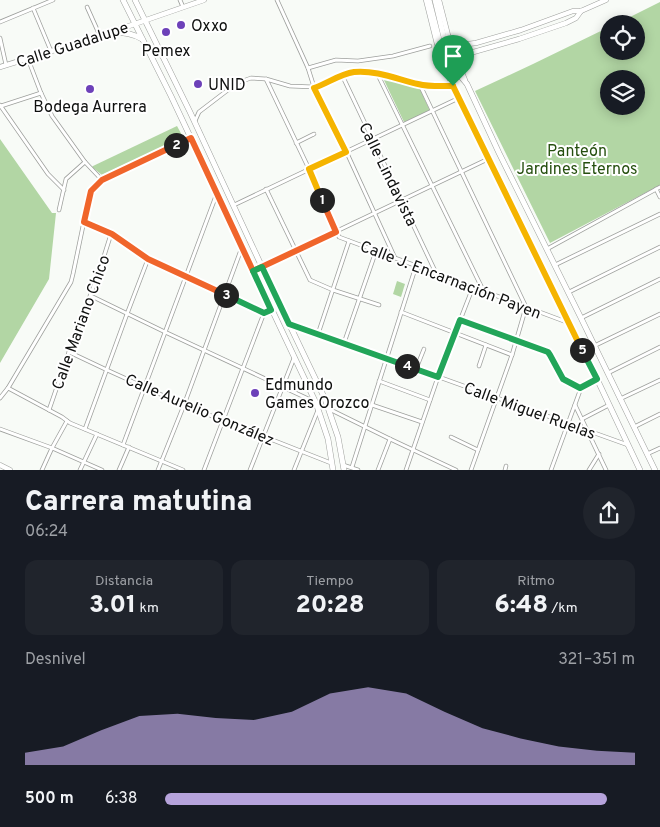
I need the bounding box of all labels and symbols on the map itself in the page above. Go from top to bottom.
place label: Oxxo [191,17,228,37]
street label: Calle Guadalupe [14,18,131,73]
marker: Oxxo [175,19,187,31]
marker: Pemex [160,26,172,38]
pin [432,35,474,86]
place label: Pemex [141,42,191,62]
place label: UNID [208,76,246,96]
marker: UNID [192,78,204,90]
marker: Bodega Aurrera [84,83,96,95]
place label: Bodega Aurrera [33,98,147,118]
street label: Calle Lindavista [353,120,421,230]
pin: 2 [164,132,188,158]
park label: Panteón Jardines Eternos [516,142,638,180]
pin: 1 [310,188,334,212]
street label: Calle J. Encarnación Payen [357,237,544,325]
street label: Calle Mariano Chico [48,253,116,393]
pin: 3 [214,282,238,308]
pin: 5 [570,338,594,362]
pin: 4 [394,354,420,378]
street label: Calle Aurelio González [122,370,277,451]
place label: Edmundo Games Orozco [265,376,370,414]
street label: Calle Miguel Ruelas [461,379,598,445]
marker: Edmundo Games Orozco [249,387,261,399]

